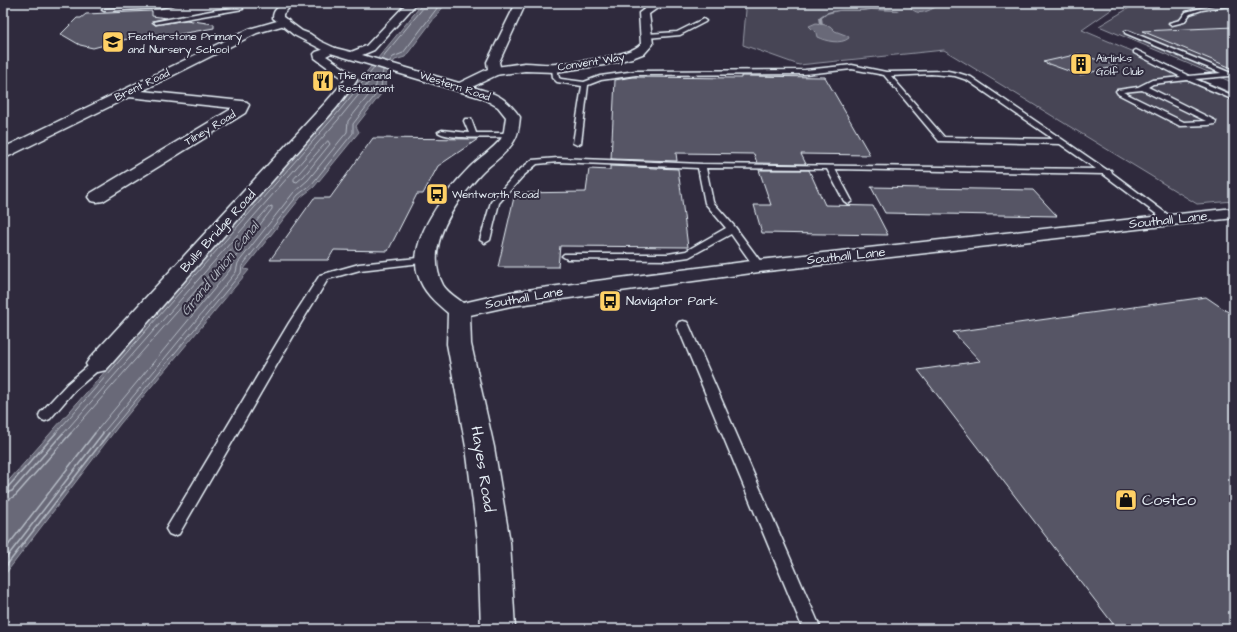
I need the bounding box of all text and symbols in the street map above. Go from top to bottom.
school or university icon: Featherstone Primary and Nursery School [100,29,126,55]
place label: Featherstone Primary and Nursery School [128,29,242,58]
street label: Convent Way [557,49,626,76]
building icon: Airlinks Golf Club [1068,51,1094,77]
place label: Airlinks Golf Club [1096,51,1144,79]
street label: Brent Road [112,65,172,105]
restaurant icon: The Grand Restaurant [310,68,336,94]
place label: The Grand Restaurant [338,68,395,96]
street label: Western Road [418,68,493,105]
street label: Tilney Road [182,107,239,150]
bus stop icon: Wentworth Road [424,181,450,207]
street label: Bulls Bridge Road [176,186,261,277]
place label: Wentworth Road [452,187,539,202]
street label: Southall Lane [1128,207,1208,233]
water label: Grand Union Canal [176,217,265,320]
street label: Southall Lane [806,243,886,269]
street label: Southall Lane [484,282,564,314]
bus stop icon: Navigator Park [597,288,623,314]
place label: Navigator Park [626,292,718,311]
street label: Hayes Road [464,425,501,514]
shop icon: Costco [1113,487,1139,513]
place label: Costco [1142,489,1196,511]

